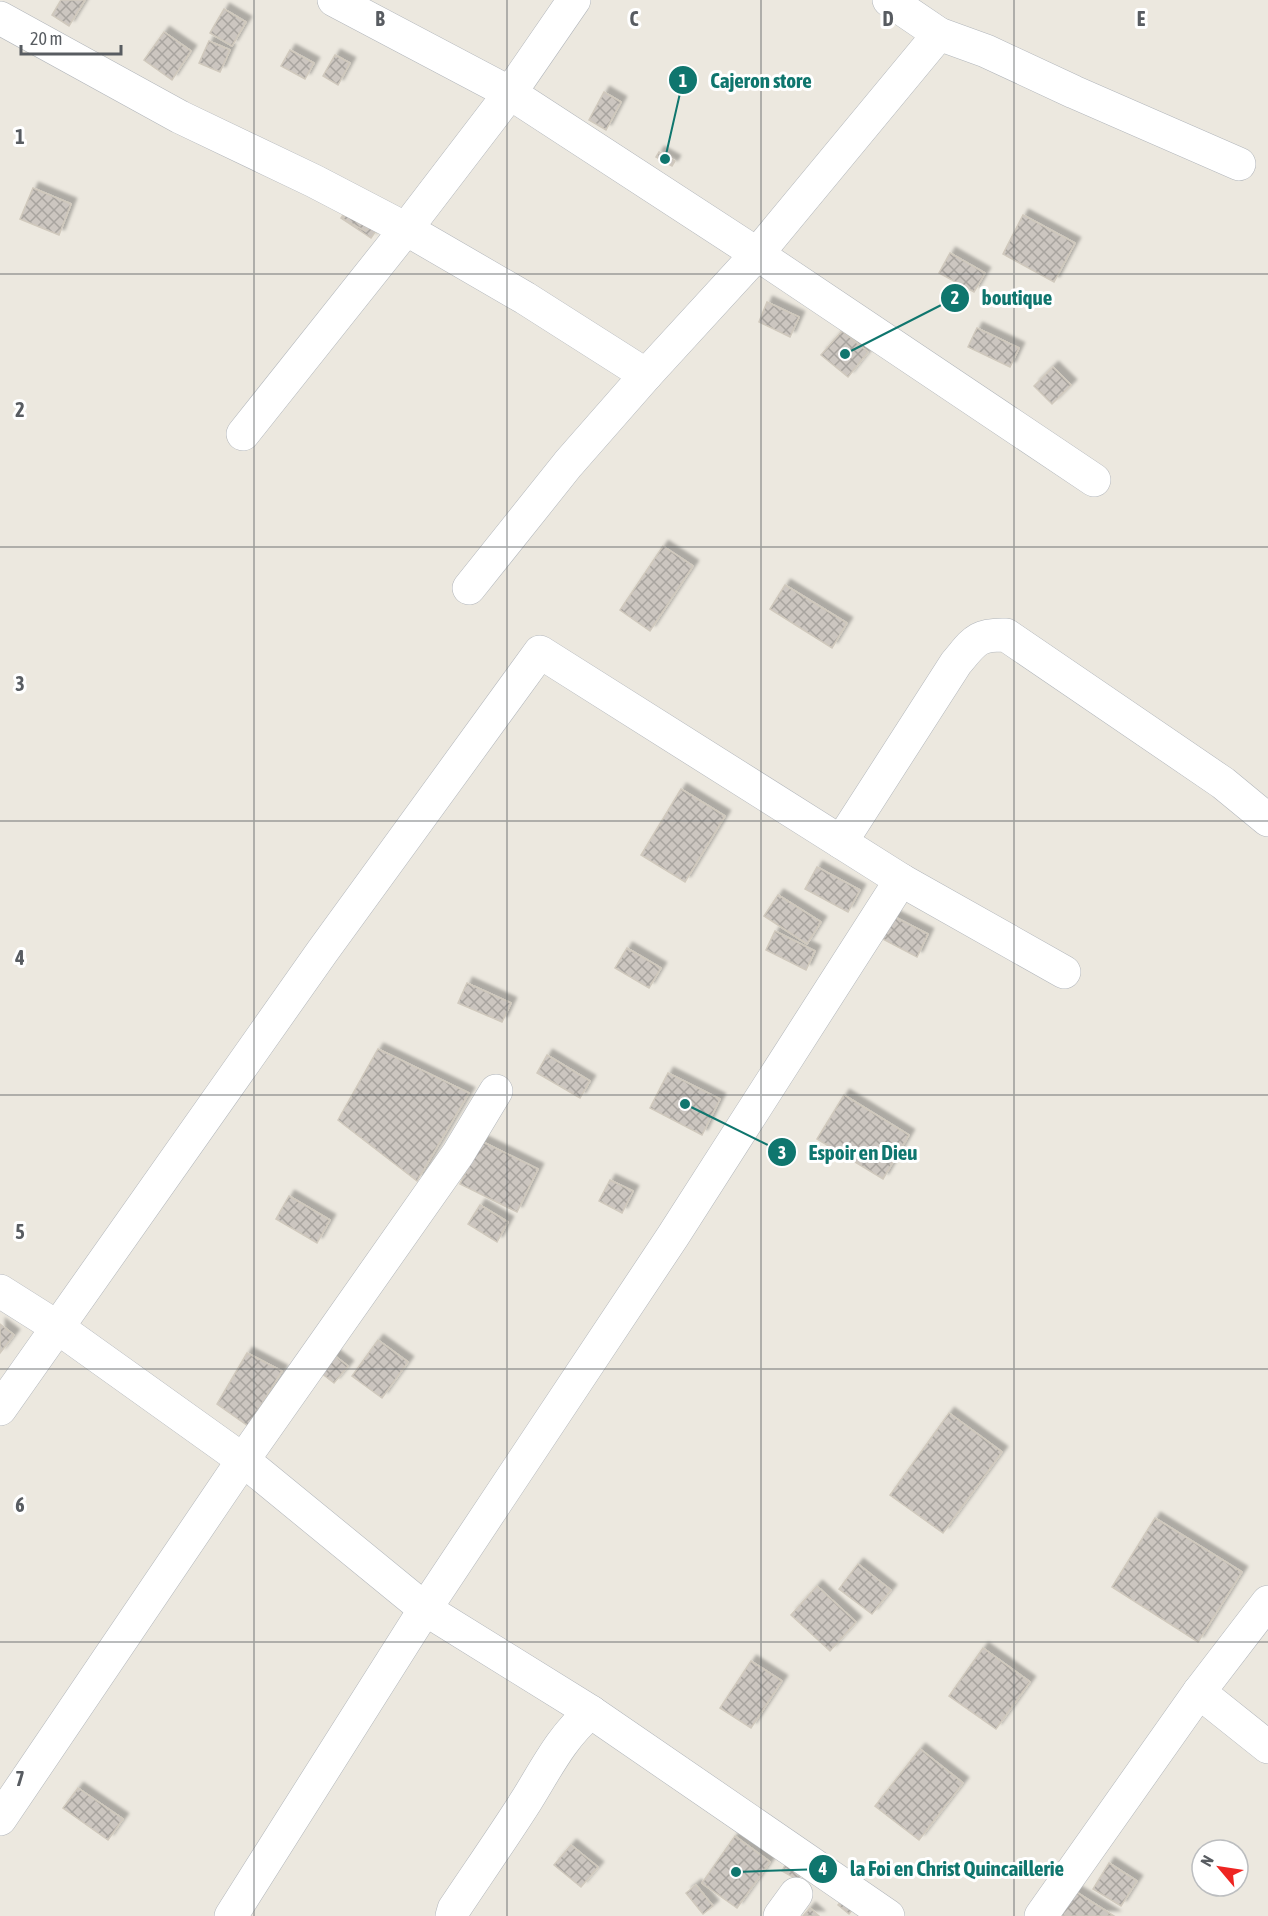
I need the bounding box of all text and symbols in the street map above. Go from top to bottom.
text: B [375,7,385,30]
text: C [630,7,639,30]
text: D [882,7,894,30]
text: E [1137,7,1146,30]
scale bar [21,18,122,56]
text: 20 m [30,28,62,49]
callout: Cajeron store [668,61,824,100]
text: Cajeron store [710,68,812,92]
text: 1 [679,70,687,91]
text: 1 [15,125,25,148]
callout: boutique [940,278,1064,317]
text: boutique [982,285,1052,309]
text: 2 [951,287,959,308]
text: 2 [15,398,25,421]
text: 3 [15,672,25,695]
text: 4 [14,946,25,969]
callout: Espoir en Dieu [767,1133,930,1172]
text: Espoir en Dieu [809,1140,917,1164]
text: 3 [778,1142,786,1163]
text: 5 [15,1220,25,1243]
text: 6 [15,1493,25,1516]
text: 7 [15,1767,25,1790]
north arrow [1190,1838,1250,1898]
callout: la Foi en Christ Quincaillerie [808,1850,1076,1889]
text: N [1197,1852,1217,1869]
text: la Foi en Christ Quincaillerie [850,1856,1064,1880]
text: 4 [818,1858,827,1879]

